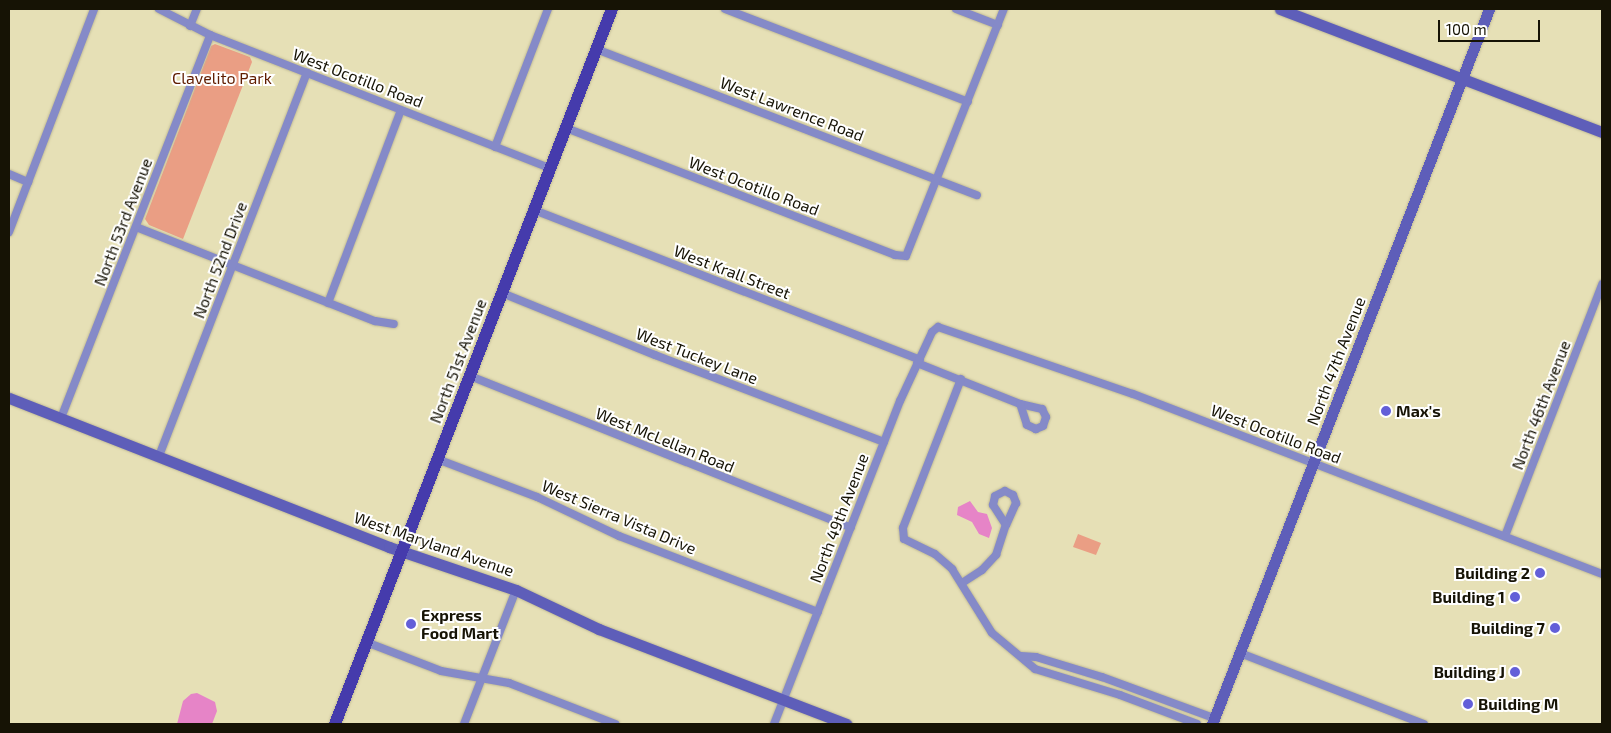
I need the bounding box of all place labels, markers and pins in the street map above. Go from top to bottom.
place label: Max's [1396,401,1441,421]
marker: Max's [1380,405,1392,417]
place label: Building 2 [1455,563,1530,583]
marker: Building 2 [1534,567,1546,579]
place label: Building 1 [1432,587,1505,607]
marker: Building 1 [1509,591,1521,603]
place label: Express Food Mart [421,605,499,643]
marker: Express Food Mart [405,618,417,630]
place label: Building 7 [1471,618,1545,638]
marker: Building 7 [1549,622,1561,634]
place label: Building J [1433,662,1505,682]
marker: Building J [1509,666,1521,678]
place label: Building M [1478,694,1558,714]
marker: Building M [1462,698,1474,710]

